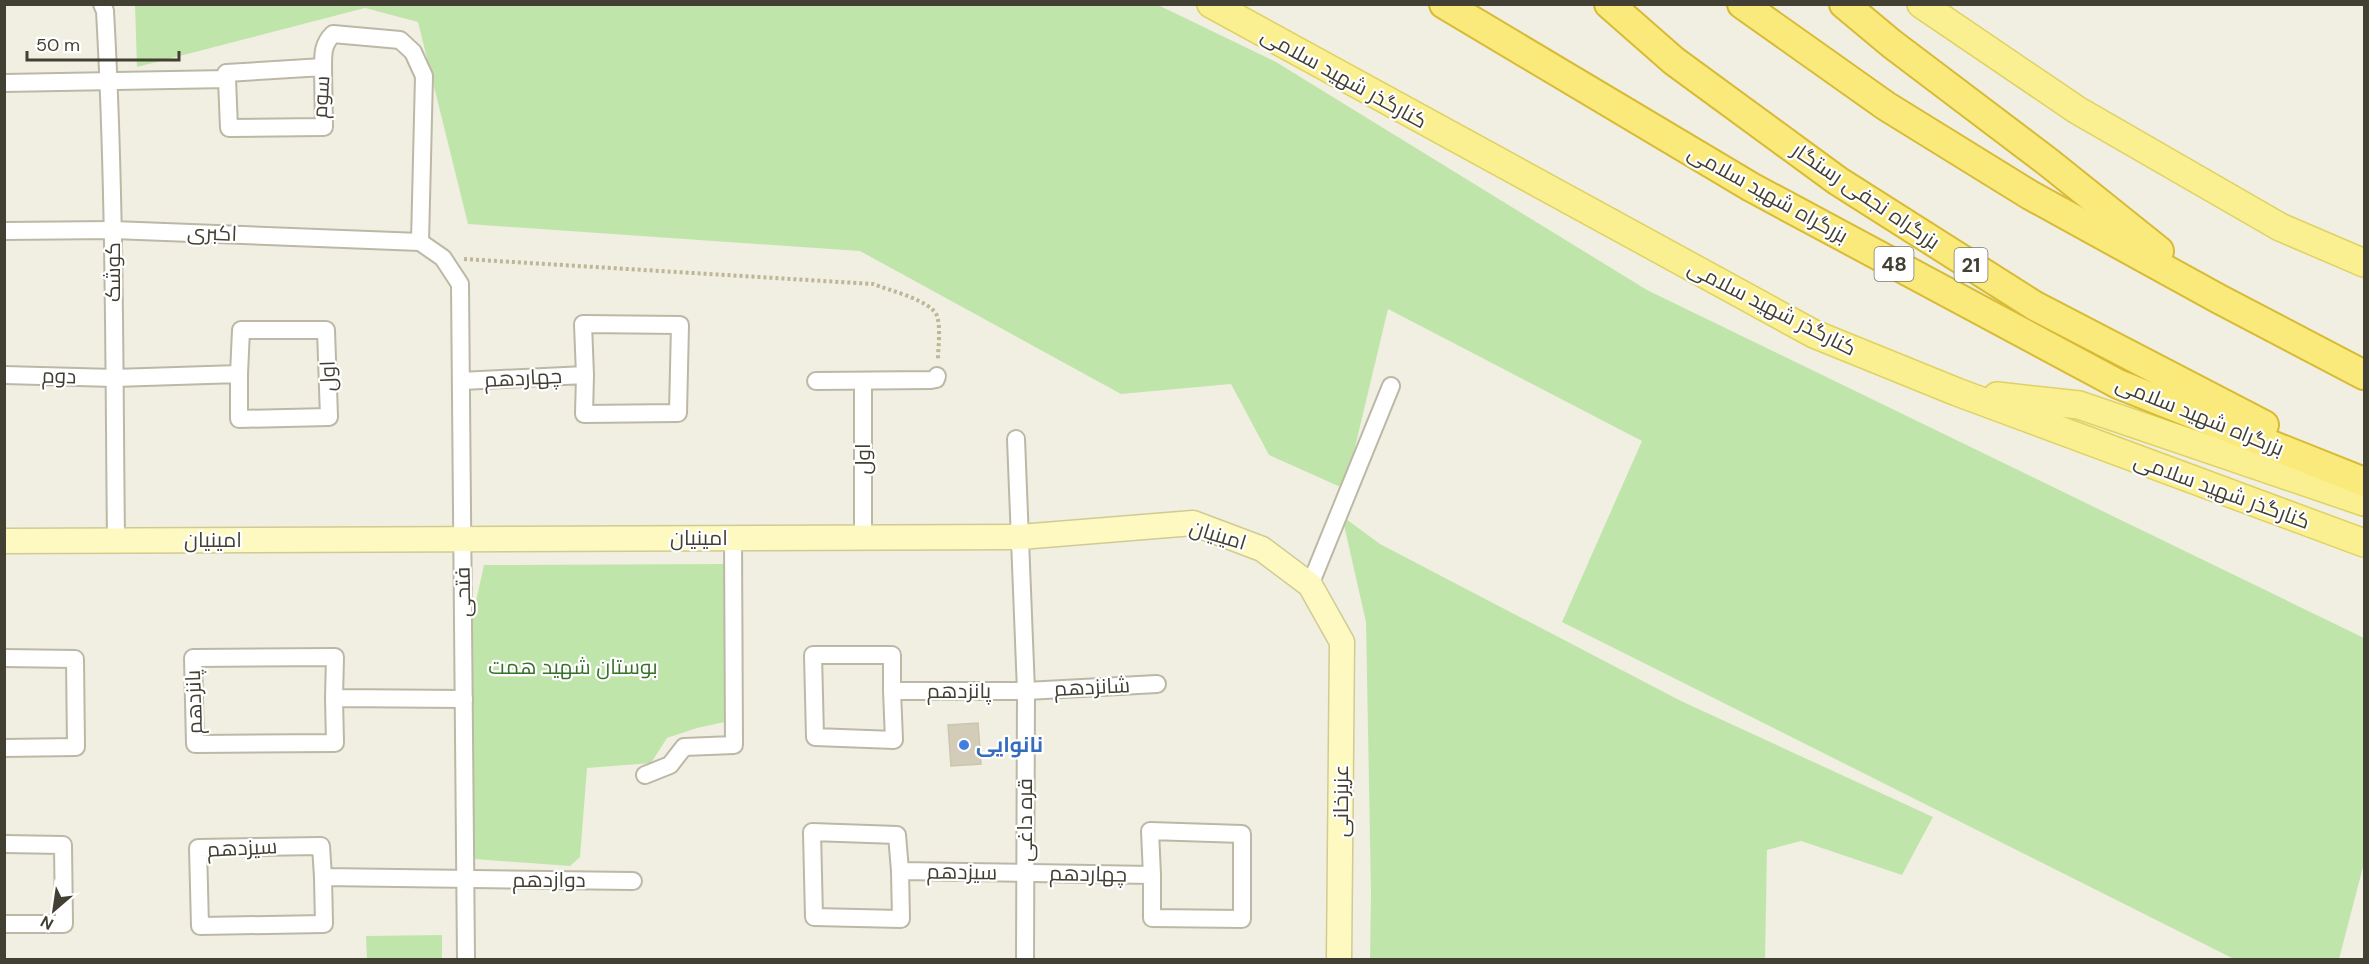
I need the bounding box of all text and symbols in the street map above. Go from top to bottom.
street label: کنارگذر شهید سلامی [1256,21,1432,135]
scale bar [27,24,178,62]
text: 50 m [36,33,80,57]
street label: سوم [306,75,336,119]
street label: بزرگراه نجفی رستگار [1786,135,1946,256]
street label: بزرگراه شهید سلامی [1683,138,1853,250]
street label: اکبری [186,218,238,248]
street label: کوشک [99,242,127,302]
road number: 48 [1874,247,1914,281]
road number: 21 [1954,248,1988,282]
street label: کنارگذر شهید سلامی [1683,253,1861,363]
street label: اول [313,360,343,392]
street label: دوم [41,361,77,391]
street label: چهاردهم [483,362,563,394]
street label: بزرگراه شهید سلامی [2112,369,2288,463]
street label: اول [849,443,877,475]
street label: کنارگذر شهید سلامی [2130,446,2314,536]
street label: امینیان [1186,513,1250,557]
street label: امینیان [670,524,728,552]
street label: امینیان [184,526,242,554]
street label: فتحی [449,567,477,617]
park label: بوستان شهید همت [488,653,658,681]
street label: پانزدهم [179,669,209,735]
street label: شانزدهم [1053,671,1131,703]
street label: پانزدهم [927,677,992,705]
place label: نانوایی [976,731,1043,759]
marker: نانوایی [957,738,971,752]
street label: عزیزخانی [1327,765,1355,837]
street label: قره داغی [1011,778,1039,862]
street label: سیزدهم [206,832,278,864]
street label: سیزدهم [926,857,998,887]
street label: چهاردهم [1049,859,1127,889]
street label: دوازدهم [512,866,586,894]
north arrow [24,880,84,940]
text: N [37,911,57,935]

